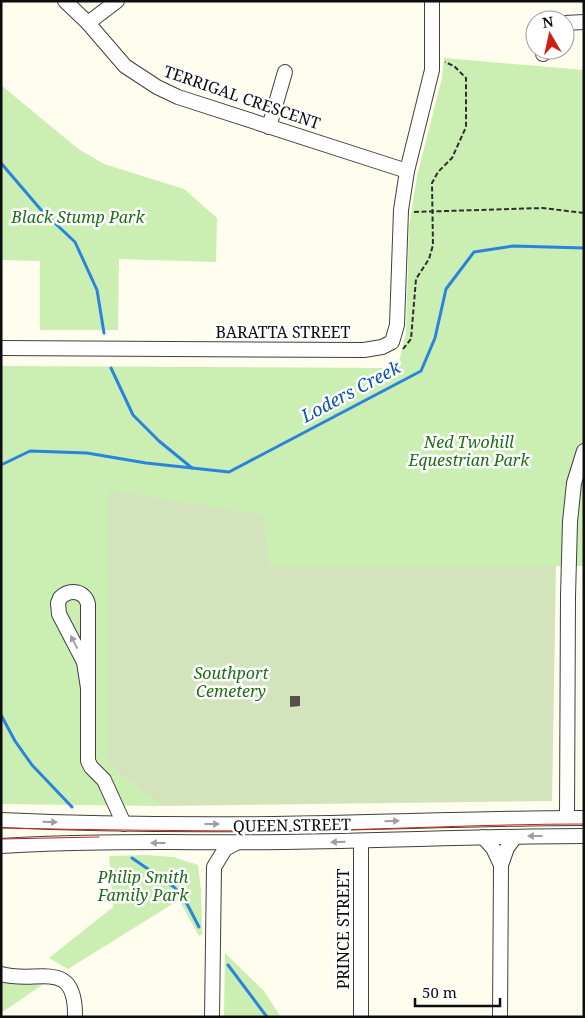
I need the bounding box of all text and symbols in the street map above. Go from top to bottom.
north arrow [525,10,575,60]
text: N [541,11,555,32]
street label: TERRIGAL CRESCENT [161,60,323,134]
park label: Black Stump Park [10,206,146,228]
street label: BARATTA STREET [216,321,351,343]
water label: Loders Creek [296,354,405,428]
park label: Ned Twohill Equestrian Park [408,431,530,471]
one-way arrow [70,634,78,649]
park label: Southport Cemetery [194,662,268,702]
street label: QUEEN STREET [233,813,351,837]
one-way arrow [385,817,401,825]
one-way arrow [42,819,58,827]
one-way arrow [205,820,221,828]
one-way arrow [527,832,543,840]
one-way arrow [329,838,345,846]
one-way arrow [149,839,165,847]
park label: Philip Smith Family Park [97,866,189,906]
street label: PRINCE STREET [332,868,354,989]
scale bar [415,976,500,1008]
text: 50 m [422,982,457,1002]

